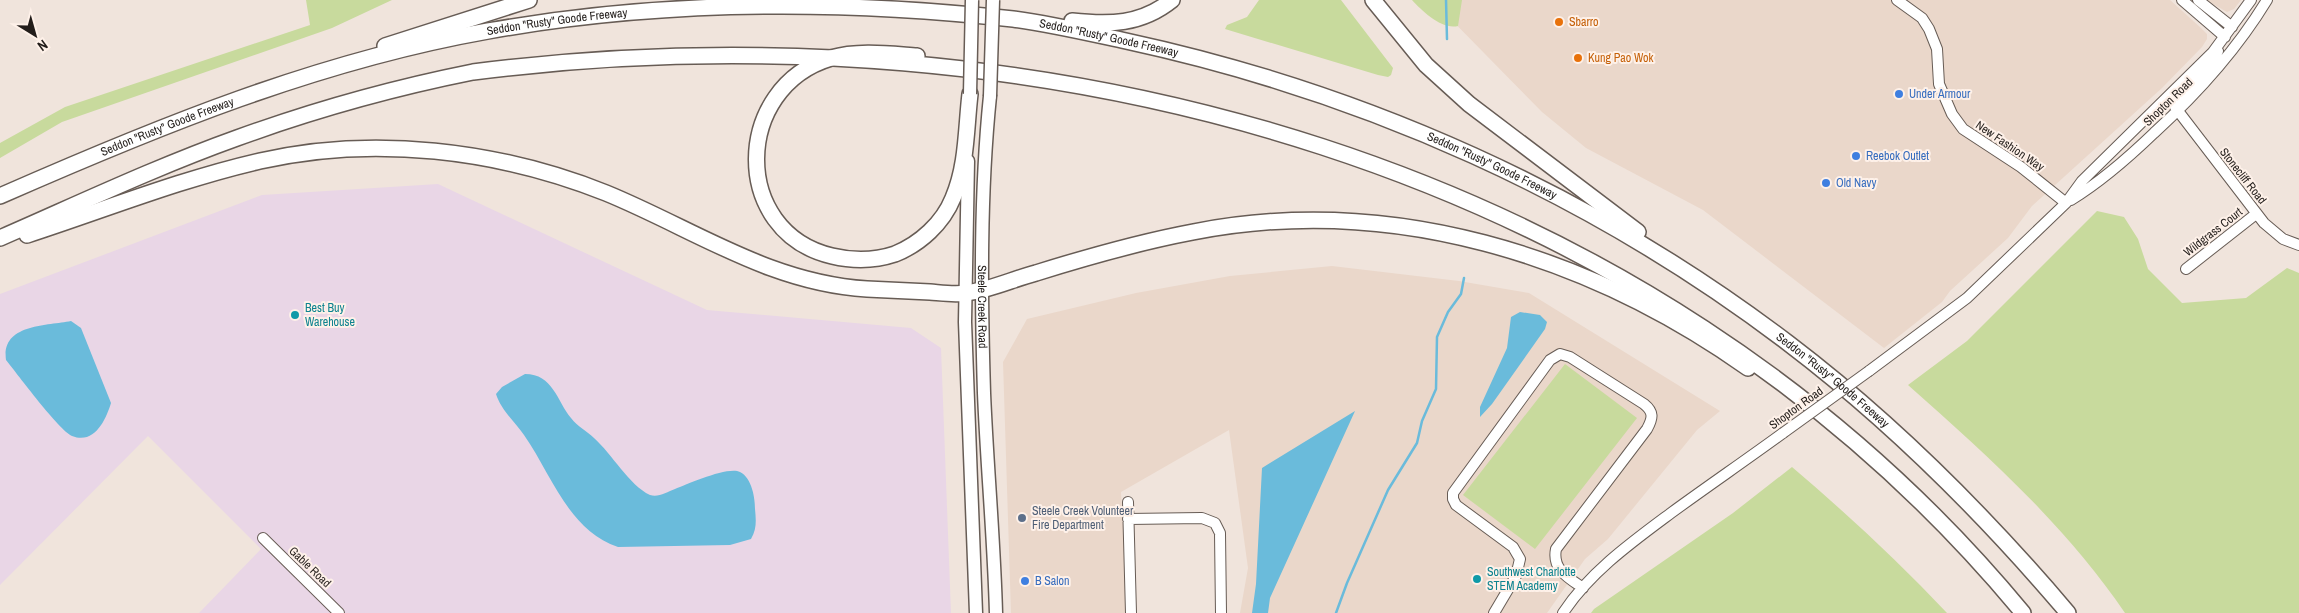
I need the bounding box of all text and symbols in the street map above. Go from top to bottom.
street label: Seddon "Rusty" Goode Freeway [485,5,628,39]
north arrow [10,10,60,60]
place label: Sbarro [1569,14,1599,30]
street label: Seddon "Rusty" Goode Freeway [1038,15,1180,61]
marker: Sbarro [1553,16,1565,28]
text: N [34,36,52,55]
place label: Kung Pao Wok [1588,50,1654,66]
marker: Kung Pao Wok [1572,52,1584,64]
street label: Shopton Road [2140,74,2196,130]
place label: Under Armour [1909,86,1971,102]
marker: Under Armour [1893,88,1905,100]
street label: Seddon "Rusty" Goode Freeway [98,93,236,160]
street label: New Fashion Way [1973,117,2048,175]
street label: Seddon "Rusty" Goode Freeway [1425,128,1560,203]
street label: Stonecliff Road [2216,145,2270,207]
place label: Reebok Outlet [1866,148,1929,164]
marker: Reebok Outlet [1850,150,1862,162]
place label: Old Navy [1836,175,1877,191]
marker: Old Navy [1820,177,1832,189]
street label: Wildgrass Court [2180,204,2246,260]
street label: Steele Creek Road [974,265,991,349]
place label: Best Buy Warehouse [305,300,355,330]
marker: Best Buy Warehouse [289,309,301,321]
street label: Seddon "Rusty" Goode Freeway [1773,329,1893,431]
street label: Shopton Road [1766,383,1826,433]
place label: Steele Creek Volunteer Fire Department [1032,503,1134,533]
marker: Steele Creek Volunteer Fire Department [1016,512,1028,524]
street label: Gable Road [286,543,334,591]
place label: Southwest Charlotte STEM Academy [1487,564,1576,594]
place label: B Salon [1035,573,1069,589]
marker: Southwest Charlotte STEM Academy [1471,573,1483,585]
marker: B Salon [1019,575,1031,587]

